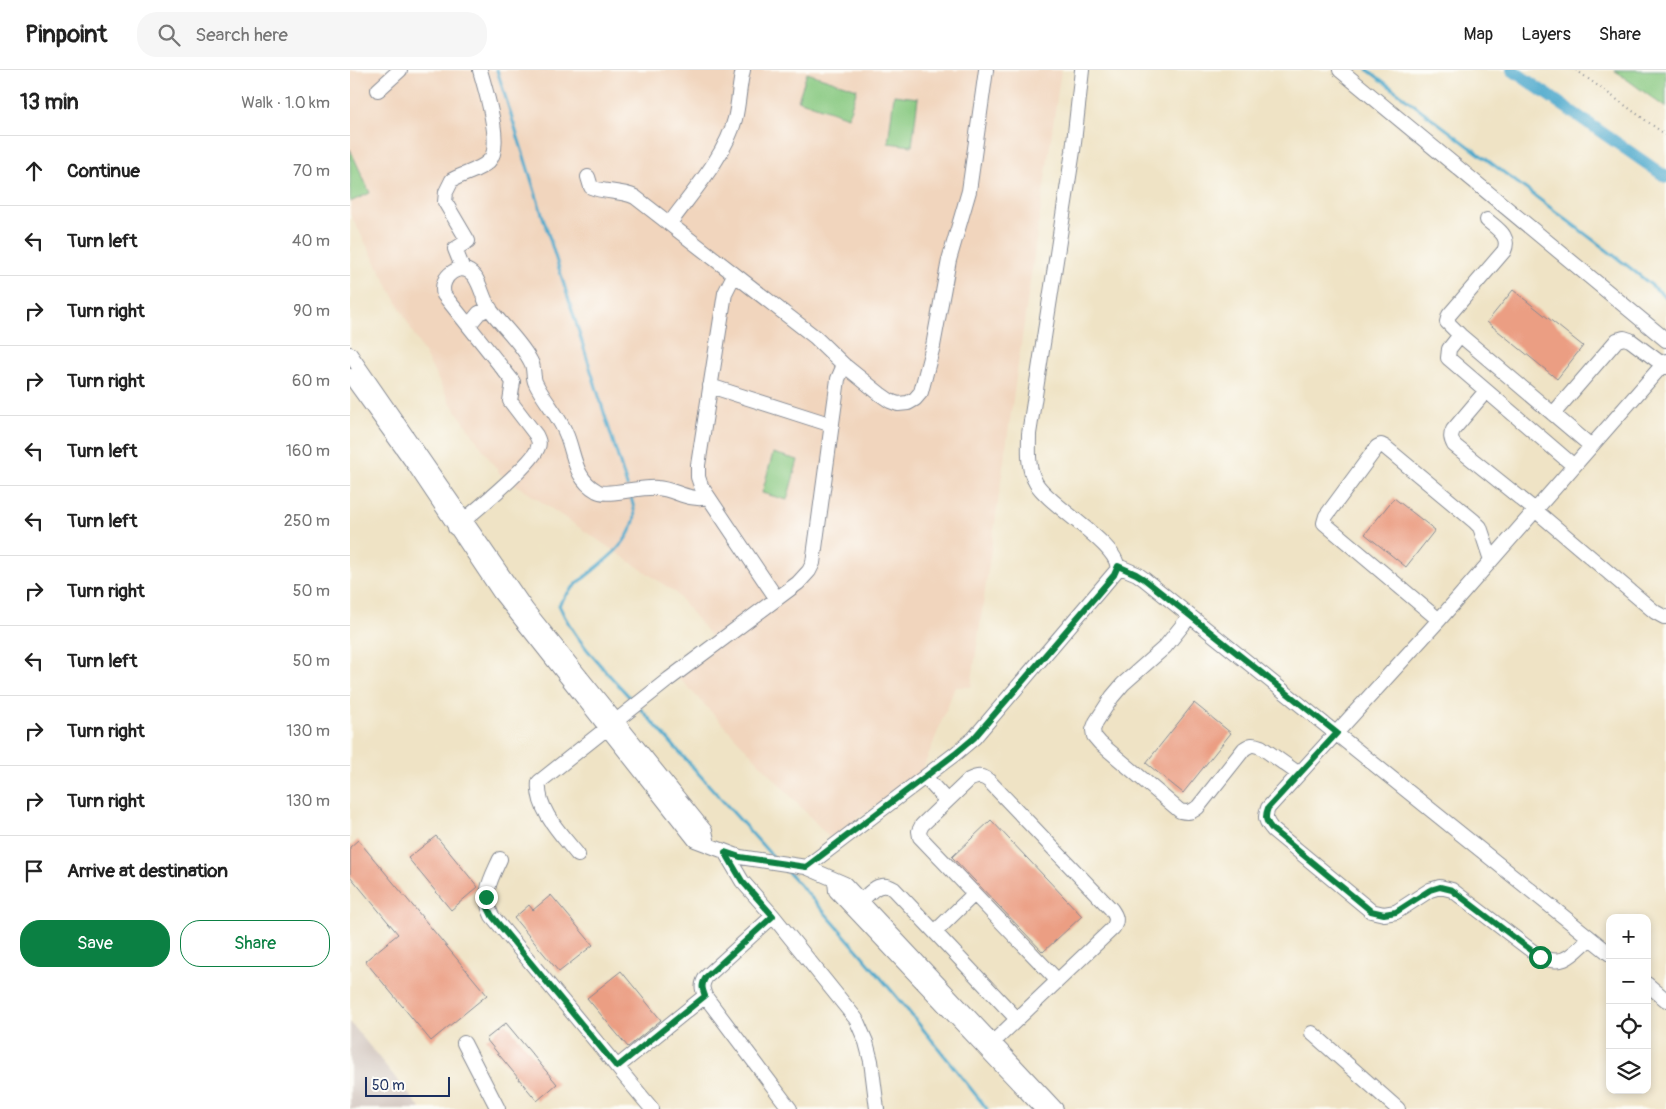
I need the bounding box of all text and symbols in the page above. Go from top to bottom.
search box [137,12,487,57]
text: Pinpoint [25,20,107,49]
icon: search [155,21,183,49]
text: Search here [195,23,288,47]
text: Map [1464,23,1493,46]
text: Layers [1521,23,1571,46]
text: Share [1599,23,1641,46]
text: 13 min [20,89,79,116]
text: Walk · 1.0 km [241,93,330,113]
icon: ahead [20,157,48,185]
text: Continue [67,159,140,183]
text: 70 m [293,161,330,181]
icon: left [20,227,48,255]
text: Turn left [67,229,137,253]
text: 40 m [292,231,330,251]
icon: right [20,297,48,325]
text: Turn right [67,299,145,323]
text: 90 m [293,301,330,321]
icon: right [20,367,48,395]
text: Turn right [67,369,145,393]
text: 60 m [292,371,330,391]
icon: left [20,437,48,465]
text: Turn left [67,439,137,463]
text: 160 m [286,441,330,461]
icon: left [20,507,48,535]
text: Turn left [67,509,137,533]
text: 250 m [284,511,330,531]
icon: right [20,577,48,605]
text: Turn right [67,579,145,603]
text: 50 m [293,581,330,601]
icon: left [20,647,48,675]
text: Turn left [67,649,137,673]
text: 50 m [293,651,330,671]
icon: right [20,717,48,745]
text: Turn right [67,719,145,743]
text: 130 m [286,721,330,741]
icon: right [20,787,48,815]
text: Turn right [67,789,145,813]
text: 130 m [286,791,330,811]
icon: arrive [20,857,48,885]
text: Arrive at destination [67,859,228,883]
route end [475,886,498,909]
map controls [1606,914,1651,1094]
button: + [1606,914,1651,959]
button: Save [20,920,170,967]
button: Share [180,920,330,967]
route start [1529,946,1552,969]
button: − [1606,959,1651,1004]
button: locate [1606,1004,1651,1049]
button: layers [1606,1049,1651,1094]
scale bar [365,1074,450,1097]
text: 50 m [372,1077,405,1094]

